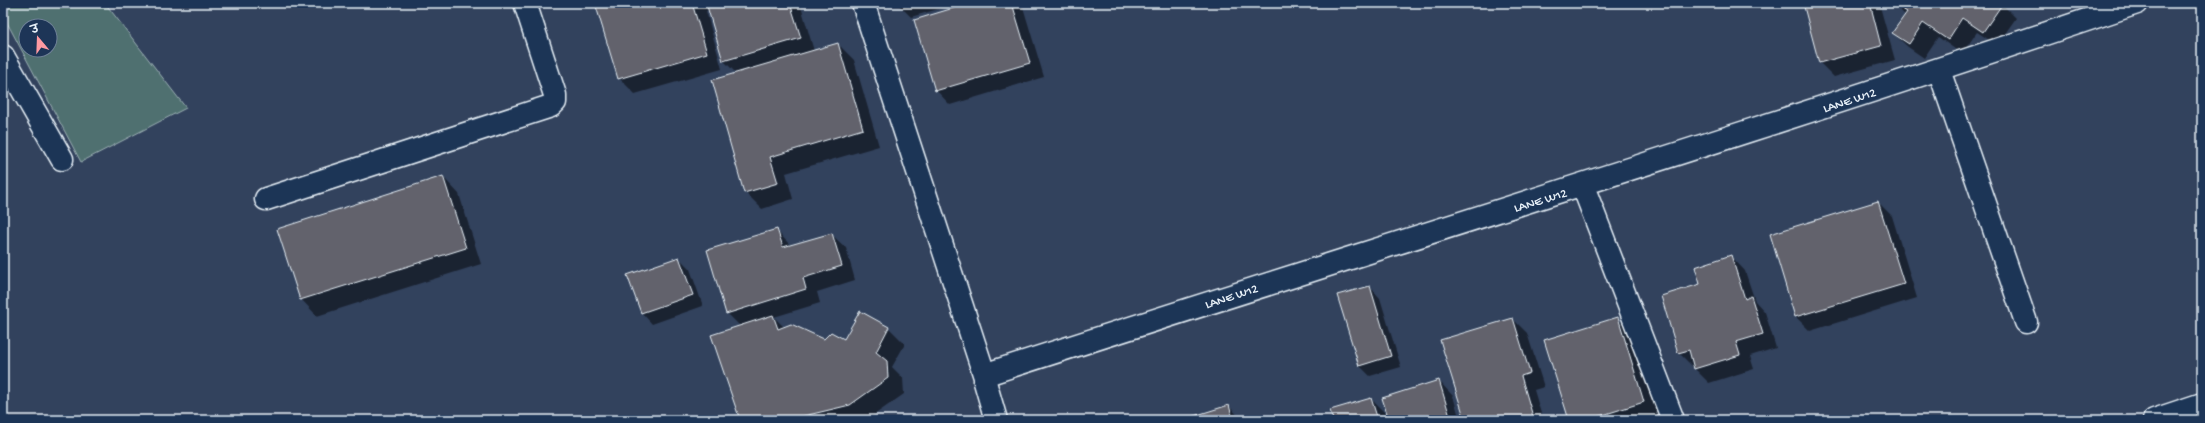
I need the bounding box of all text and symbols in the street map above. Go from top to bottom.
north arrow [18,18,58,58]
text: उ [29,22,42,38]
street label: LANE W12 [1821,86,1879,117]
street label: LANE W12 [1512,186,1570,217]
street label: LANE W12 [1203,282,1261,313]

